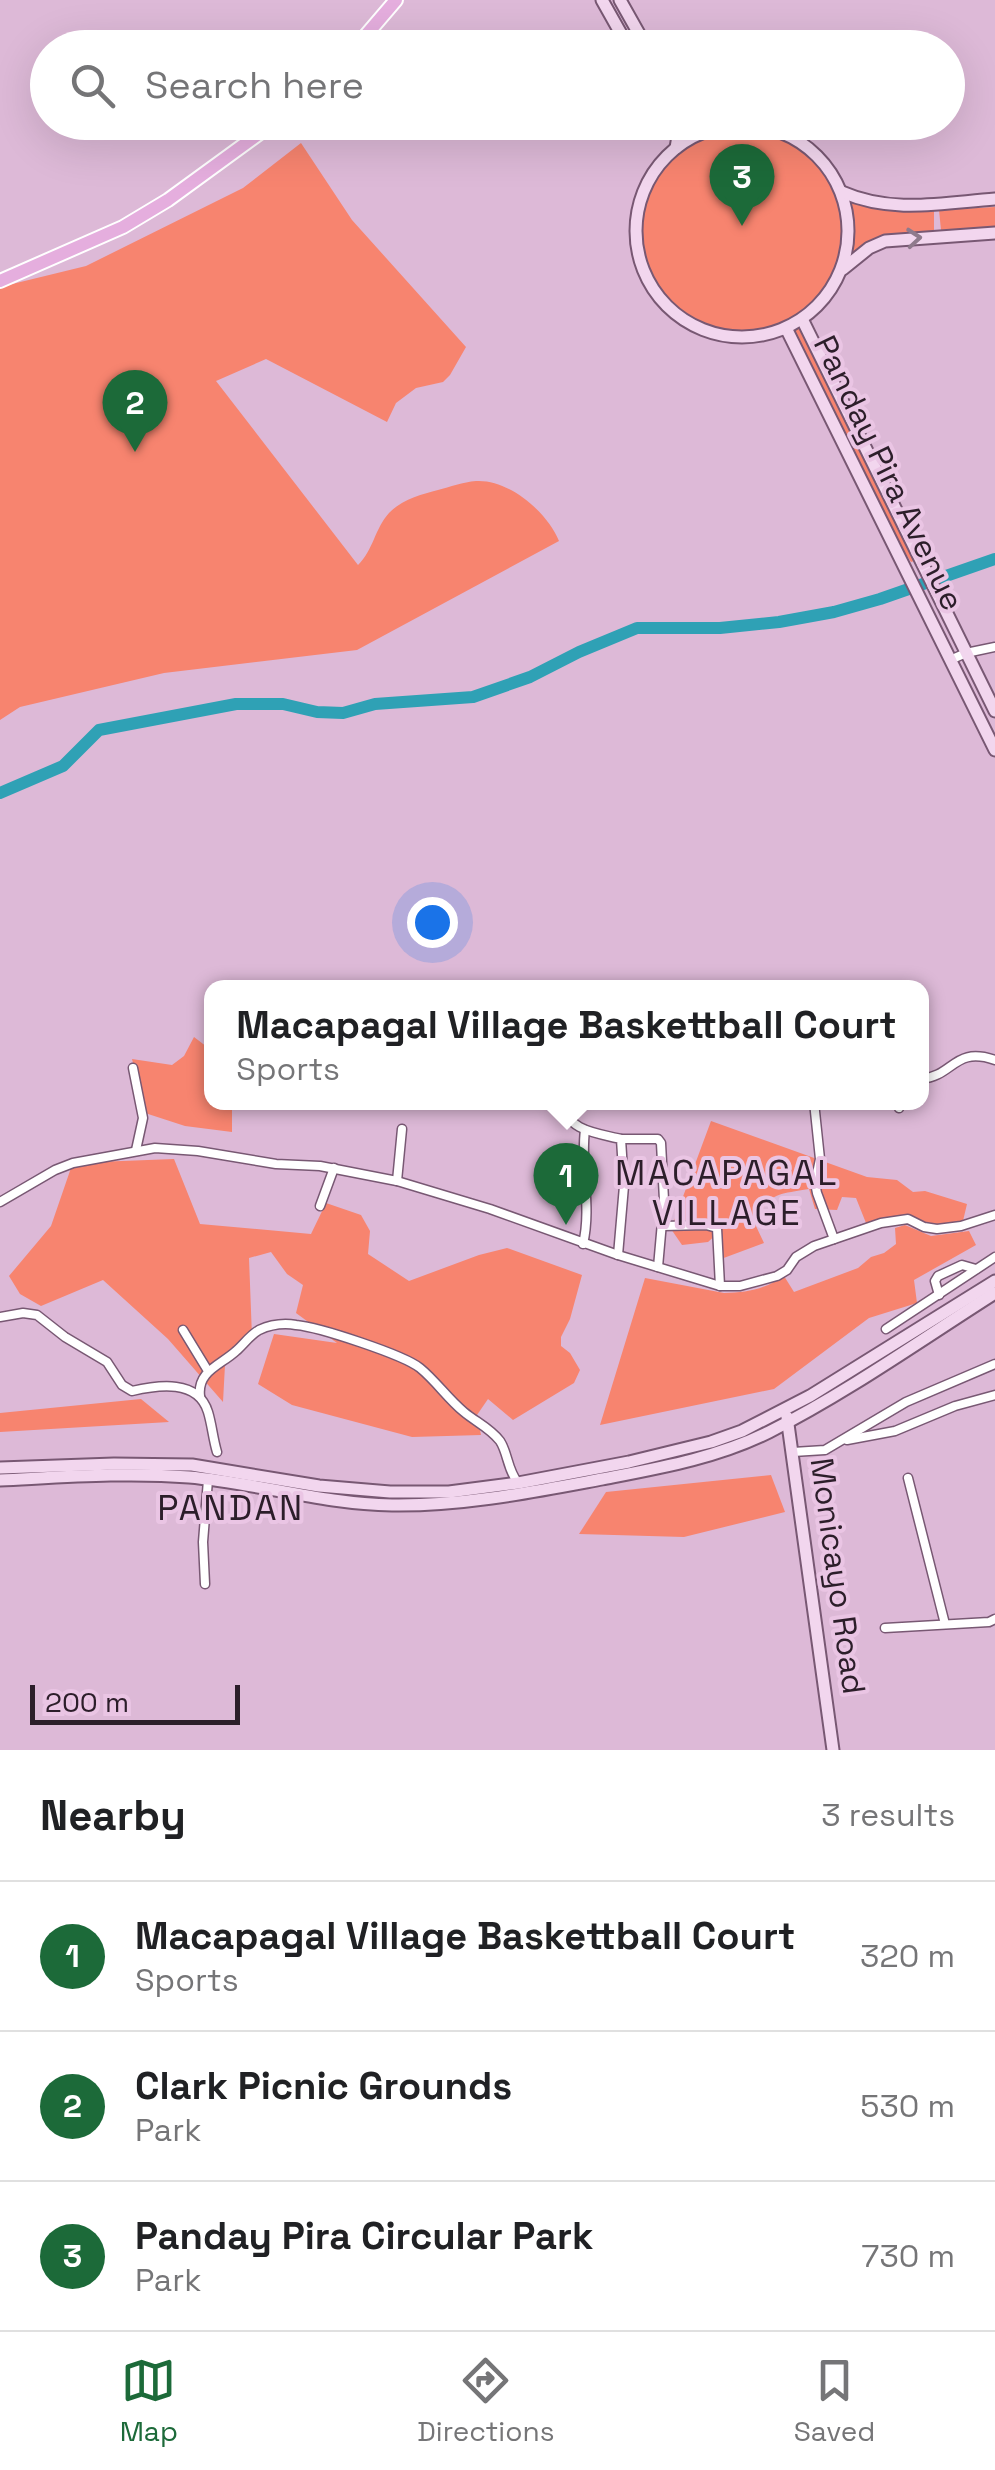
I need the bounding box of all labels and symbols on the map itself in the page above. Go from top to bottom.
pin: 3 [710,144,774,226]
one-way arrow [907,227,923,249]
street label: Panday Pira Avenue [805,329,973,617]
pin: 2 [102,370,168,452]
your location [407,897,458,948]
pin: 1 [534,1142,598,1225]
district label: MACAPAGAL VILLAGE [615,1151,839,1235]
street label: Monicayo Road [802,1455,874,1697]
district label: PANDAN [157,1486,305,1530]
scale bar [30,1680,240,1724]

